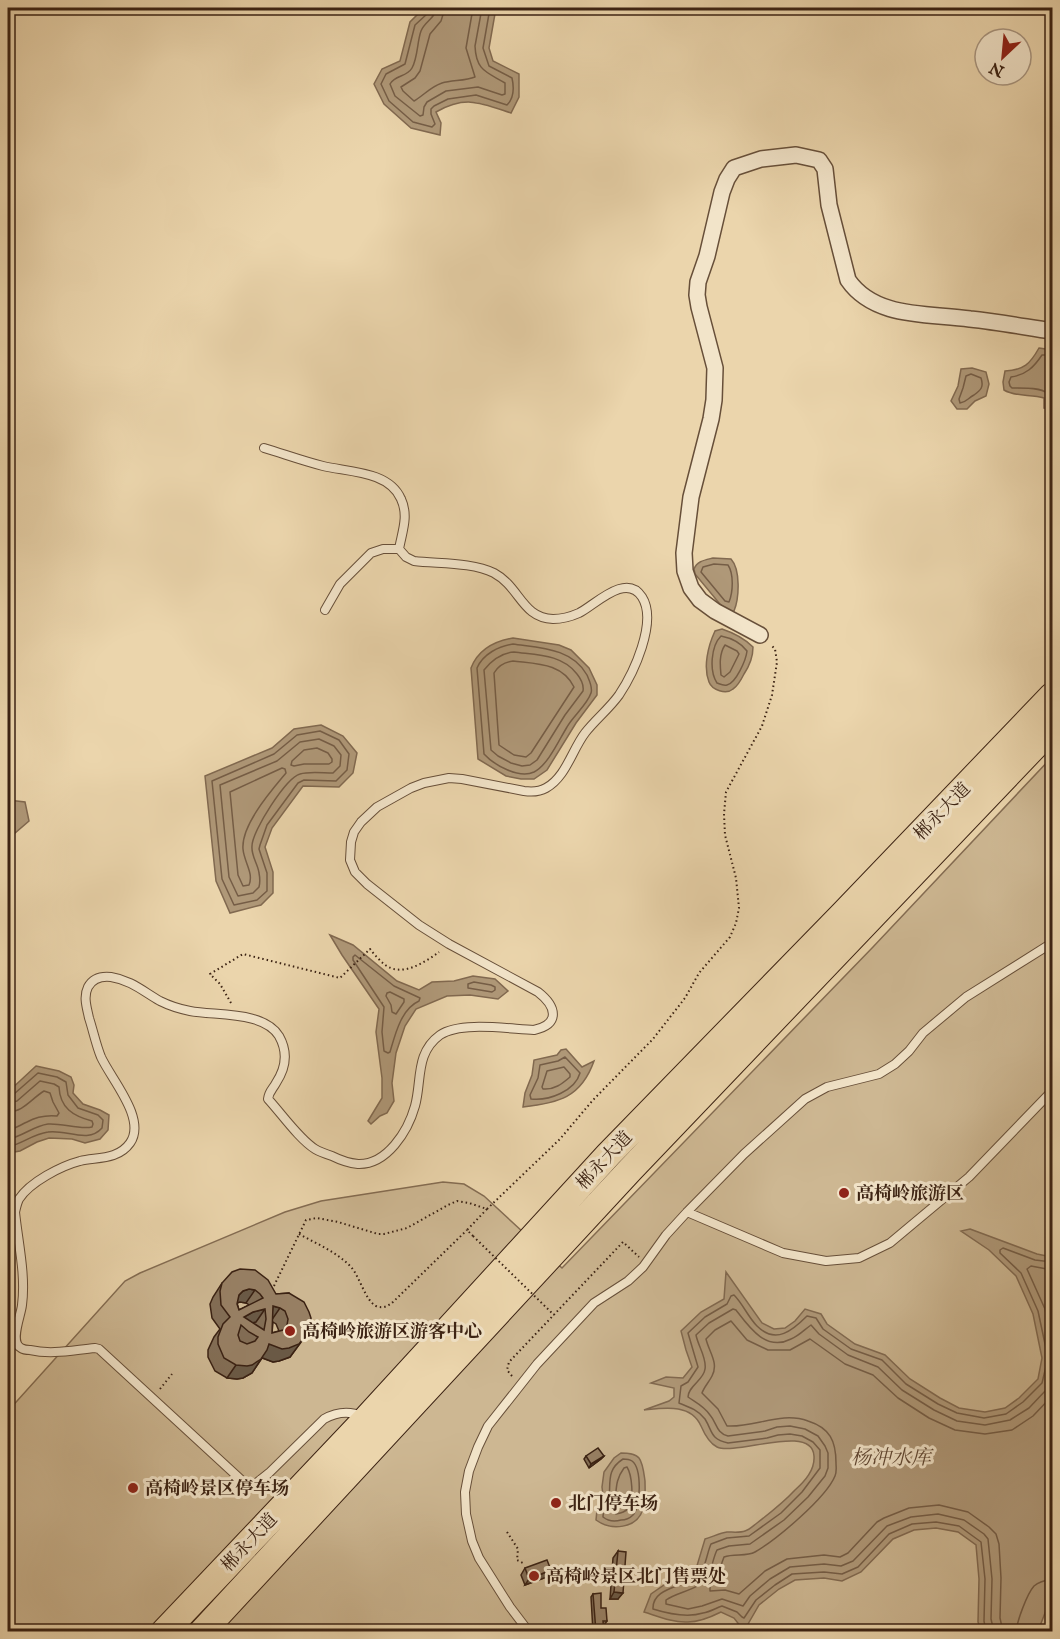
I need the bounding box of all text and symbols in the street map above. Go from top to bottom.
north arrow [973,27,1033,87]
text: N [987,57,1009,81]
street label: 郴永大道 [910,778,976,846]
street label: 郴永大道 [572,1127,638,1195]
place label: 高椅岭旅游区 [856,1183,964,1206]
marker: 高椅岭旅游区 [837,1186,851,1200]
place label: 高椅岭旅游区游客中心 [302,1321,482,1344]
marker: 高椅岭旅游区游客中心 [283,1324,297,1338]
water label: 杨冲水库 [851,1446,934,1471]
place label: 高椅岭景区停车场 [145,1478,289,1501]
marker: 高椅岭景区停车场 [126,1481,140,1495]
place label: 北门停车场 [568,1493,658,1516]
marker: 北门停车场 [549,1496,563,1510]
street label: 郴永大道 [217,1509,283,1577]
place label: 高椅岭景区北门售票处 [546,1566,726,1589]
marker: 高椅岭景区北门售票处 [527,1569,541,1583]

